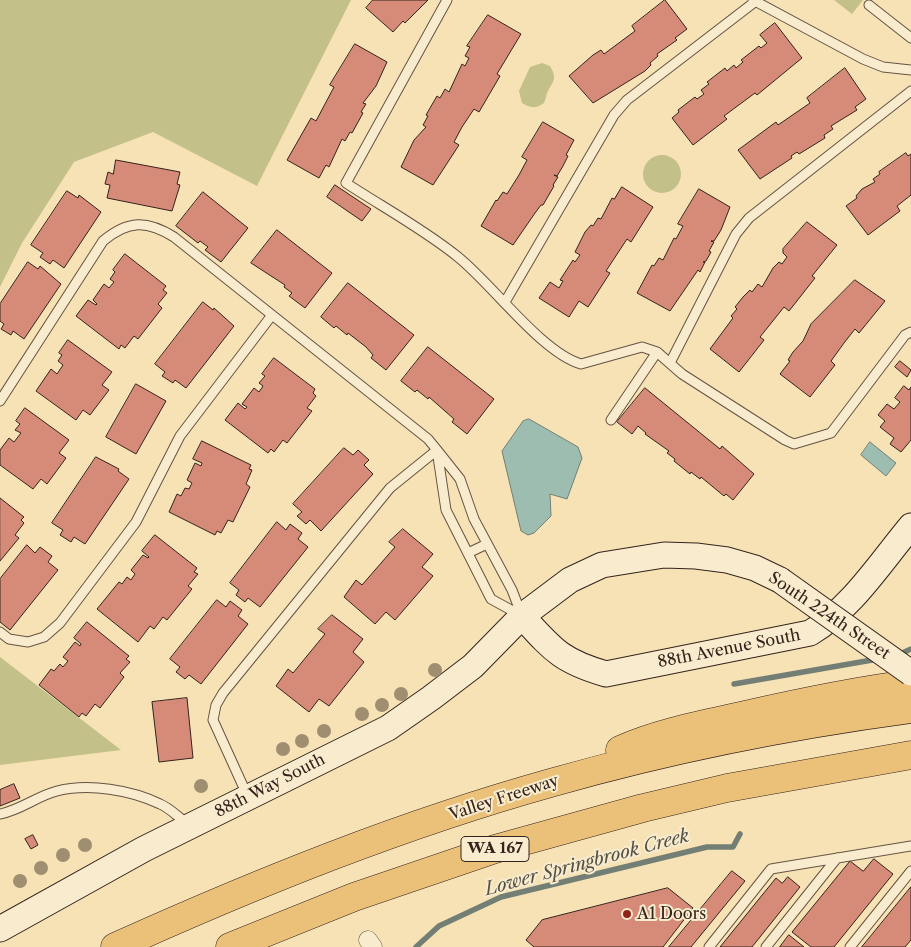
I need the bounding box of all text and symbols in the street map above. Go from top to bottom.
street label: South 224th Street [765,568,893,664]
street label: 88th Avenue South [656,626,802,672]
street label: 88th Way South [212,750,328,822]
street label: Valley Freeway [447,771,561,825]
water label: Lower Springbrook Creek [483,825,691,901]
road number: WA 167 [461,836,529,862]
place label: A1 Doors [637,904,706,924]
marker: A1 Doors [621,908,633,920]

